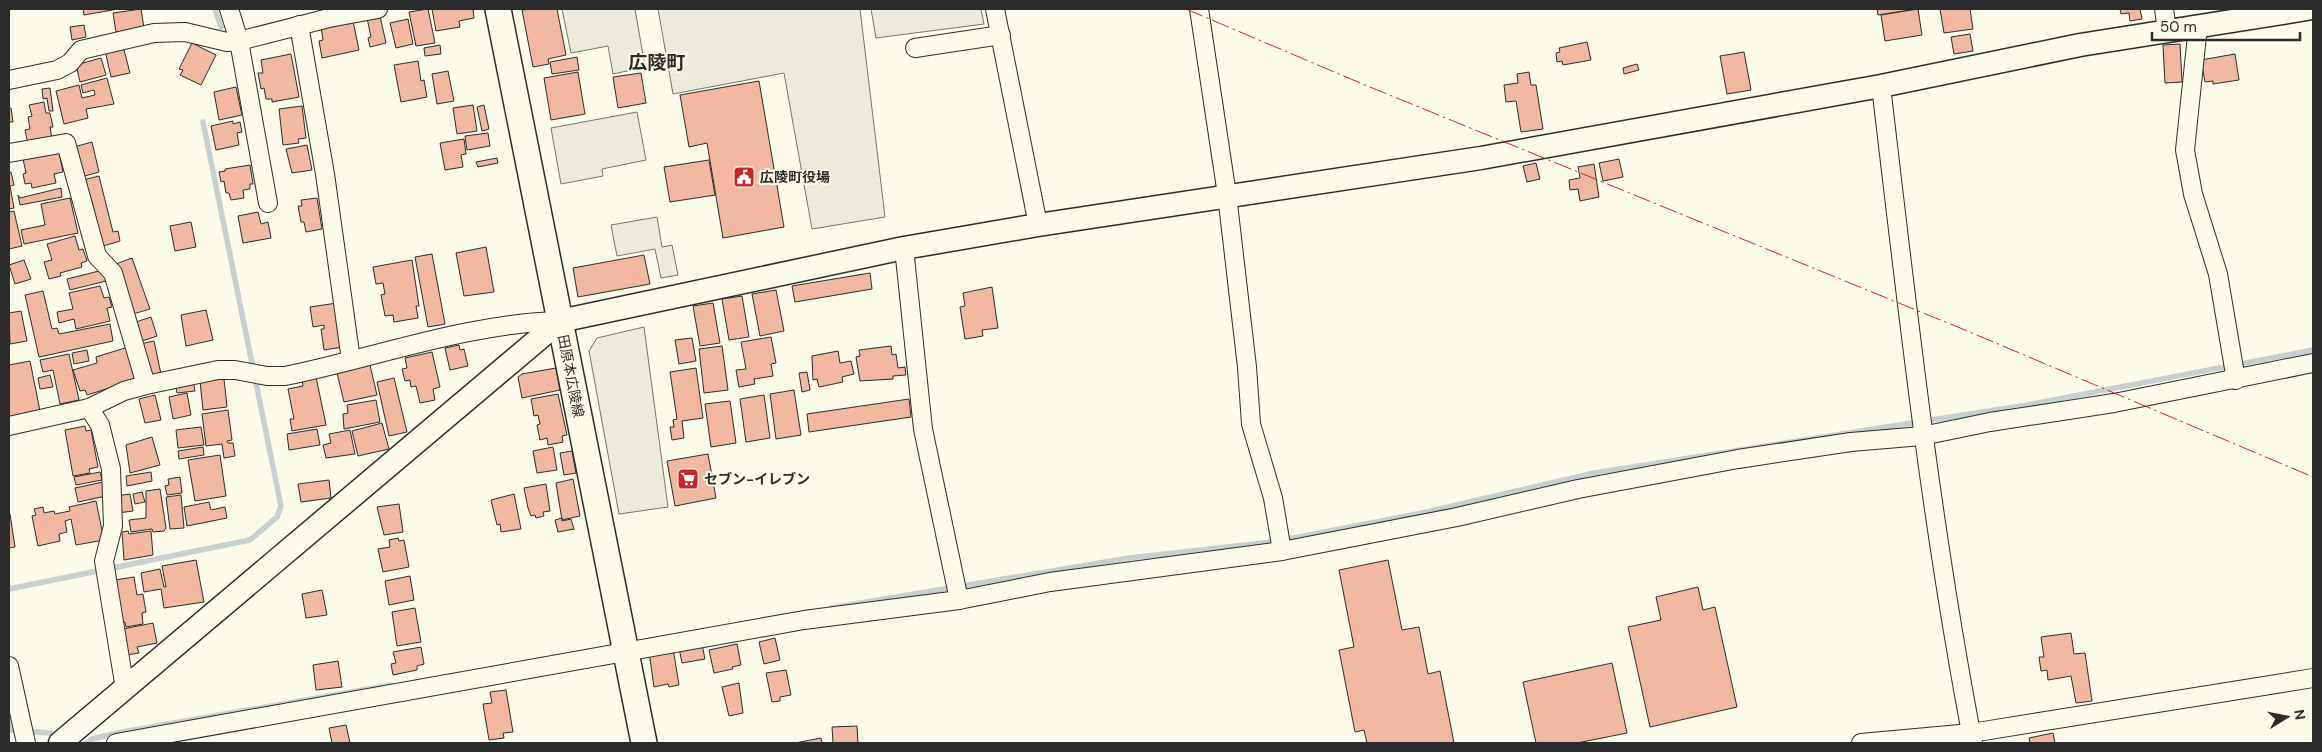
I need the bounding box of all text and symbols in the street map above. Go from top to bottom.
scale bar [2152,10,2300,42]
text: 50 m [2160,17,2197,37]
district label: 広陵町 [628,50,686,75]
public building icon: 広陵町役場 [732,165,756,189]
place label: 広陵町役場 [760,168,830,186]
street label: 田原本広陵線 [554,333,588,419]
supermarket icon: セブン-イレブン [676,467,700,491]
place label: セブン-イレブン [704,470,810,488]
north arrow [2262,692,2312,742]
text: N [2290,708,2310,721]

